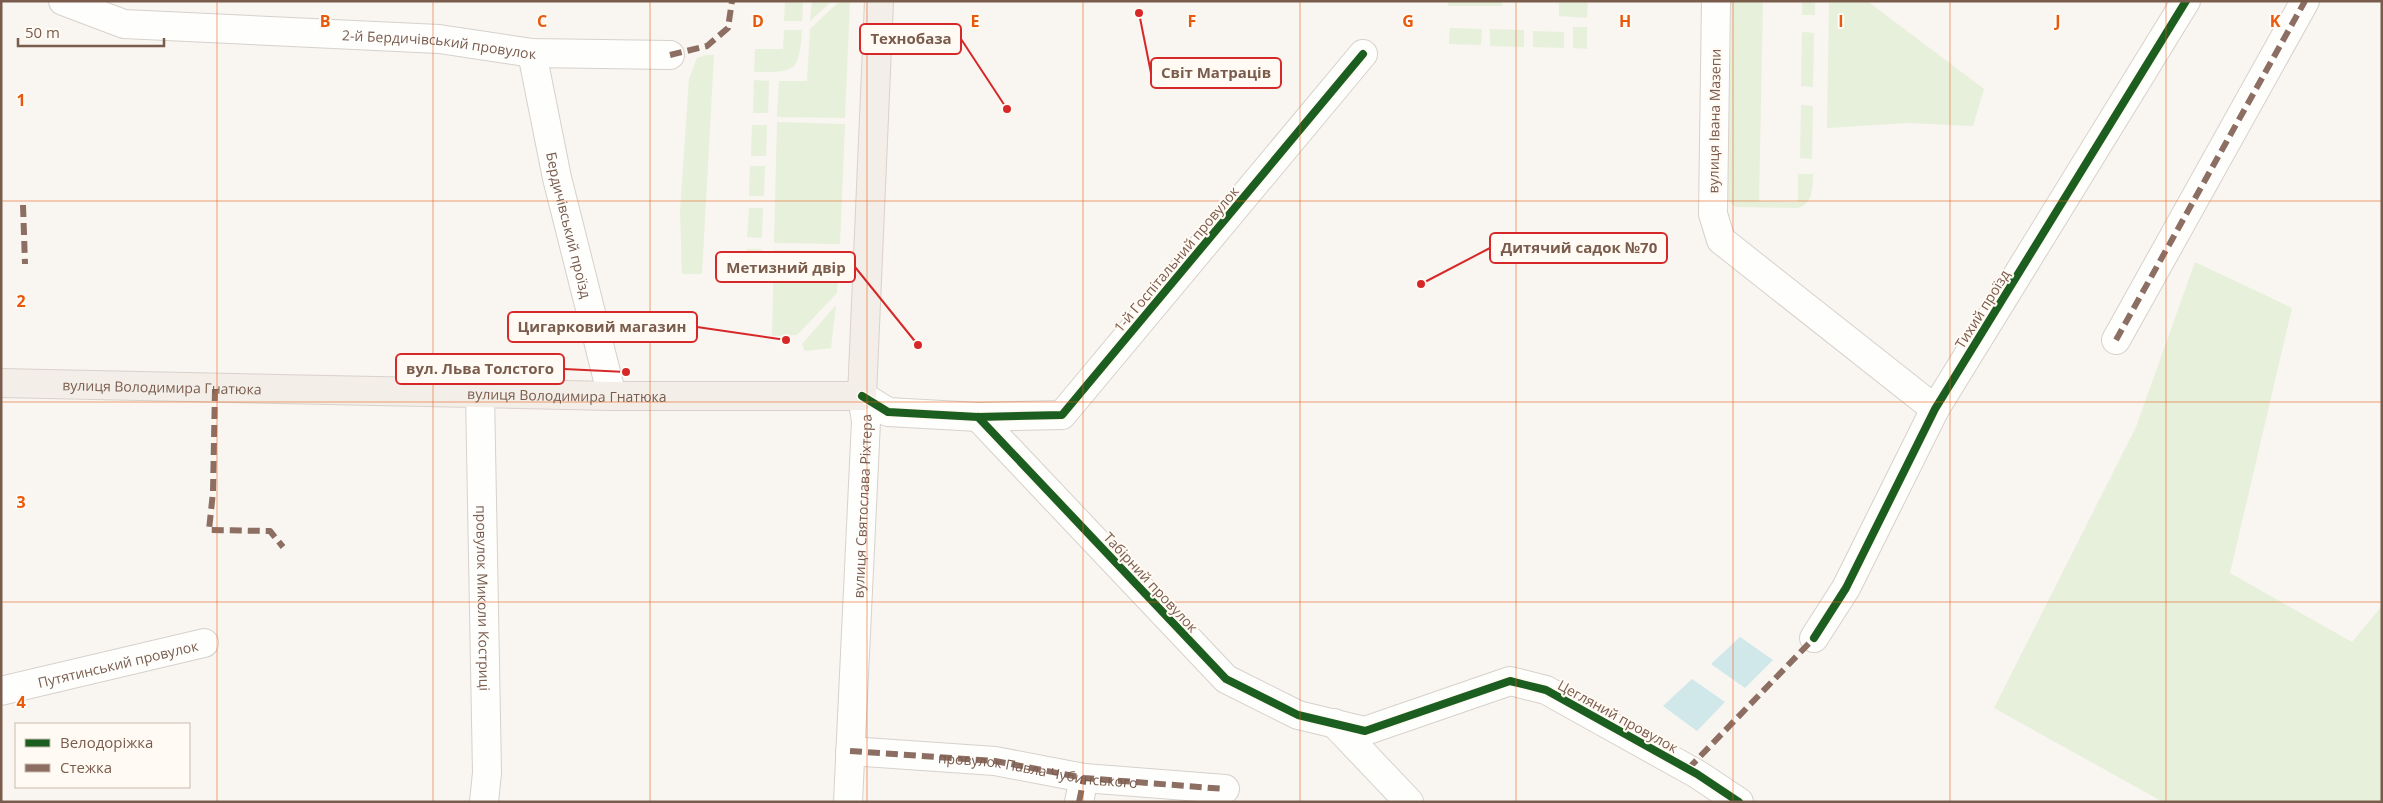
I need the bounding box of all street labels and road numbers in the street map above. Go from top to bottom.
street label: 2-й Бердичівський провулок [341,25,537,63]
street label: вулиця Івана Мазепи [1703,48,1725,194]
street label: Бердичівський проїзд [543,150,596,300]
street label: 1-й Госпітальний провулок [1109,181,1243,336]
street label: Тихий проїзд [1950,266,2014,352]
street label: вулиця Володимира Гнатюка [62,375,262,398]
street label: вулиця Володимира Гнатюка [467,383,667,406]
street label: вулиця Святослава Ріхтера [848,413,876,599]
street label: провулок Миколи Костриці [473,505,495,691]
street label: Табірний провулок [1100,528,1203,637]
street label: Путятинський провулок [36,635,201,692]
street label: Цегляний провулок [1555,675,1682,757]
street label: провулок Павла Чубинського [937,748,1138,792]

